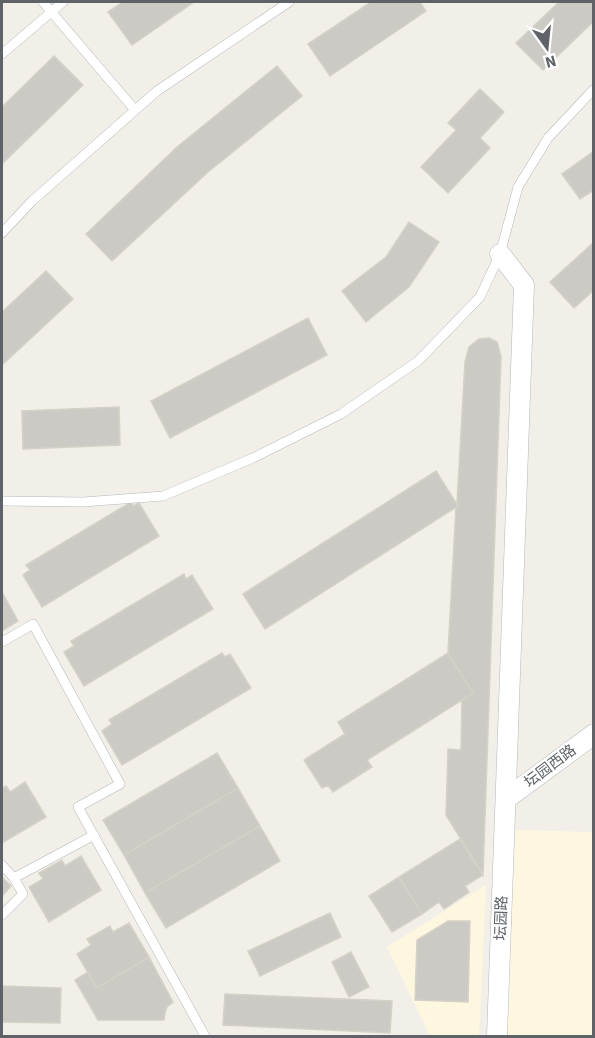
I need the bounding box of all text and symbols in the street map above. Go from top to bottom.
north arrow [517,18,577,78]
text: N [543,50,559,74]
street label: 坛园西路 [520,740,581,793]
street label: 坛园路 [490,895,513,941]

